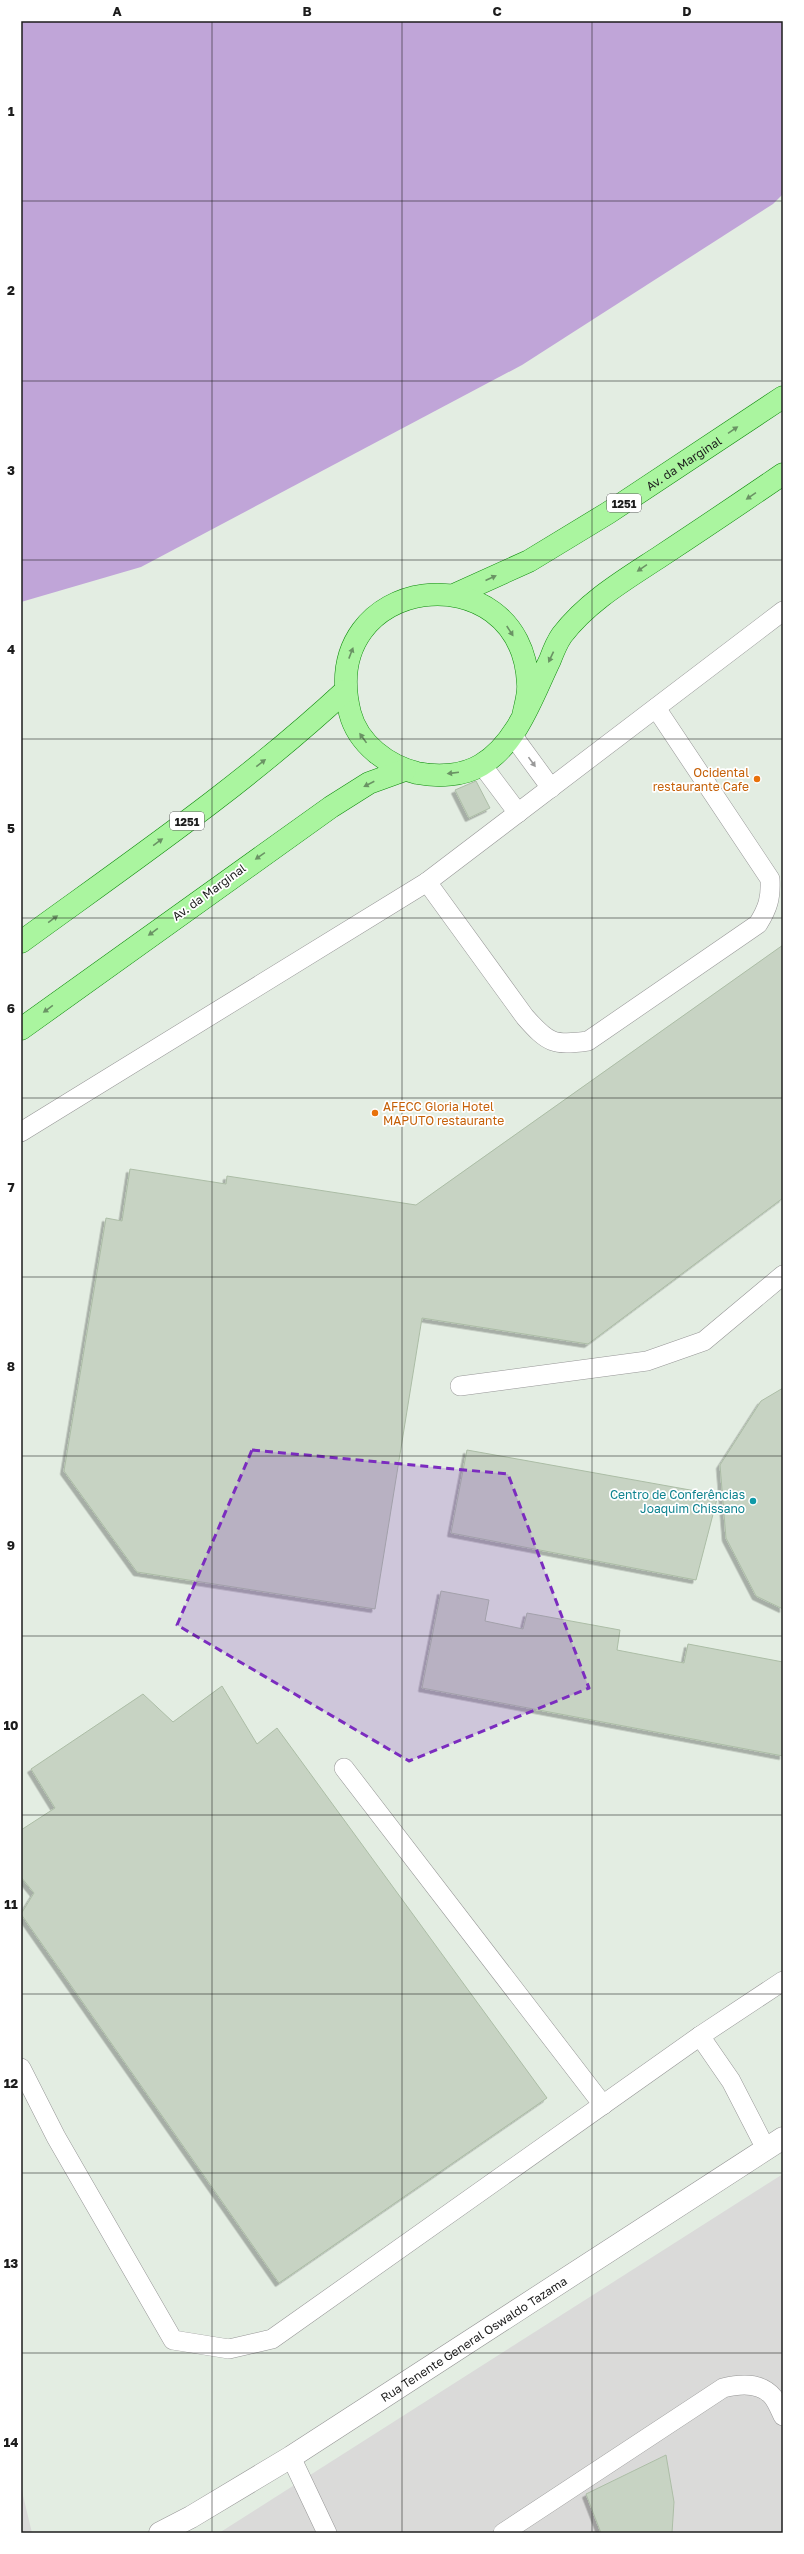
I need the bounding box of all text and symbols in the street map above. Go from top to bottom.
text: A [112,3,122,19]
text: B [302,3,312,19]
text: C [492,3,502,19]
text: D [682,3,692,19]
text: 1 [8,103,15,119]
text: 2 [7,282,15,298]
one-way arrow [728,426,738,434]
street label: Av. da Marginal [643,433,724,493]
text: 3 [7,462,15,478]
one-way arrow [745,492,756,500]
road number: 1251 [607,494,641,512]
one-way arrow [637,564,648,572]
one-way arrow [486,575,498,581]
one-way arrow [506,626,514,636]
text: 4 [7,641,15,657]
one-way arrow [349,647,355,659]
one-way arrow [548,651,554,663]
one-way arrow [359,732,367,743]
one-way arrow [528,757,536,767]
one-way arrow [255,759,266,767]
place label: Ocidental restaurante Cafe [653,765,749,794]
one-way arrow [446,770,459,777]
marker: Ocidental restaurante Cafe [752,774,762,784]
one-way arrow [363,781,374,787]
road number: 1251 [170,812,204,830]
text: 5 [7,820,15,836]
one-way arrow [152,838,163,846]
one-way arrow [255,852,265,860]
street label: Av. da Marginal [169,860,249,924]
one-way arrow [47,915,58,923]
one-way arrow [148,928,159,936]
text: 6 [7,1000,15,1016]
one-way arrow [43,1005,54,1013]
place label: AFECC Gloria Hotel MAPUTO restaurante [383,1099,504,1128]
marker: AFECC Gloria Hotel MAPUTO restaurante [370,1108,380,1118]
text: 7 [7,1179,15,1195]
text: 8 [7,1358,15,1374]
place label: Centro de Conferências Joaquim Chissano [610,1487,745,1516]
marker: Centro de Conferências Joaquim Chissano [748,1496,758,1506]
text: 9 [7,1537,15,1553]
text: 10 [3,1717,19,1733]
text: 11 [4,1896,18,1912]
text: 12 [4,2075,18,2091]
text: 13 [4,2255,18,2271]
street label: Rua Tenente General Oswaldo Tazama [377,2273,569,2405]
text: 14 [4,2434,18,2450]

